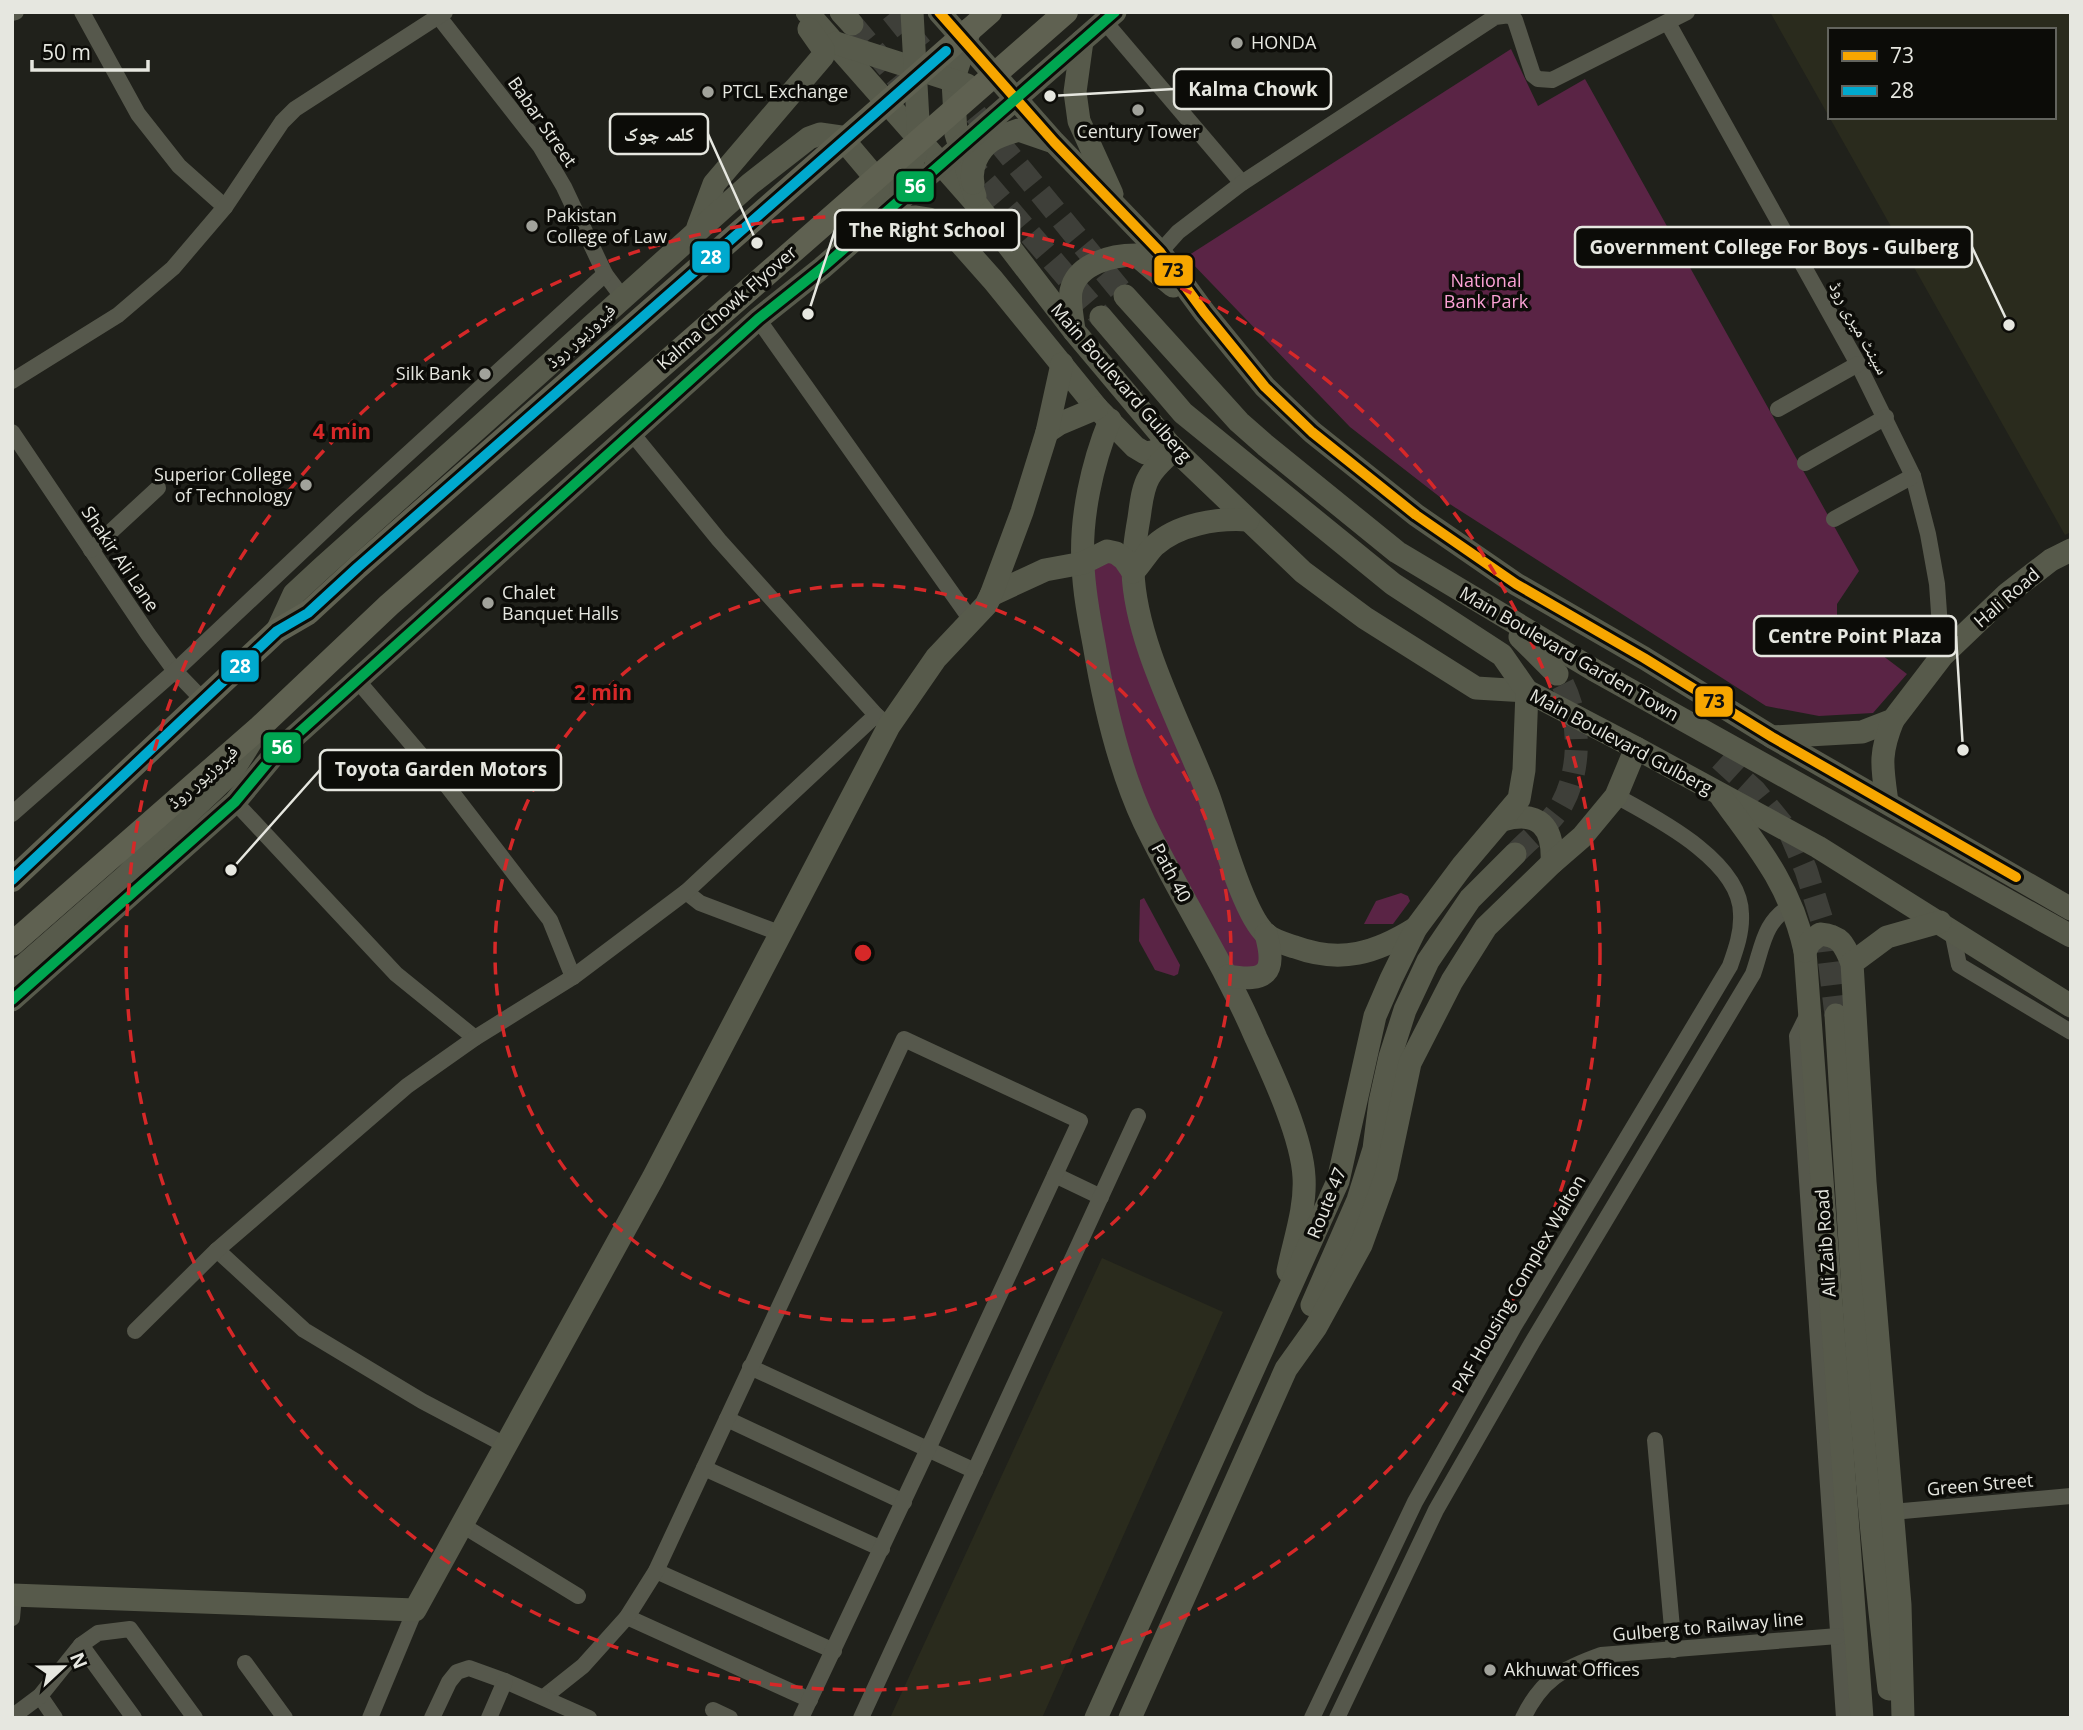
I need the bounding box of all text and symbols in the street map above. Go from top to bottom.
scale bar [32,28,147,72]
legend [1828,28,2055,119]
place label: HONDA [1251,30,1317,54]
marker: HONDA [1229,35,1245,51]
text: 50 m [42,38,91,66]
text: 73 [1890,41,1914,69]
callout: Kalma Chowk [1174,69,1331,109]
street label: Babar Street [503,72,583,171]
text: Kalma Chowk [1188,76,1318,102]
text: 28 [1890,76,1914,104]
place label: PTCL Exchange [722,79,848,103]
marker: PTCL Exchange [700,84,716,100]
marker: Century Tower [1130,102,1146,118]
callout: کلمہ چوک [610,114,708,154]
place label: Century Tower [1076,119,1200,143]
text: کلمہ چوک [624,121,695,147]
line badge: 56 [895,170,935,203]
text: 56 [904,173,926,199]
place label: Pakistan College of Law [546,203,667,248]
callout: The Right School [835,210,1019,250]
text: The Right School [849,217,1005,243]
marker: Pakistan College of Law [524,218,540,234]
callout: Government College For Boys - Gulberg [1575,227,1972,267]
text: Government College For Boys - Gulberg [1590,234,1959,260]
street label: Kalma Chowk Flyover [651,239,802,375]
line badge: 28 [691,240,731,274]
text: 28 [700,244,722,270]
line badge: 73 [1153,254,1194,287]
text: 73 [1162,257,1184,283]
park label: National Bank Park [1444,268,1529,313]
street label: سینٹ میری روڈ [1824,276,1895,379]
street label: فیروزپور روڈ [540,298,620,373]
street label: Main Boulevard Gulberg [1046,298,1198,467]
place label: Silk Bank [396,361,472,385]
marker: Silk Bank [477,366,493,382]
text: 4 min [313,417,371,445]
place label: Superior College of Technology [154,462,293,507]
marker: Superior College of Technology [298,477,314,493]
street label: Shakir Ali Lane [77,501,165,616]
street label: Hali Road [1968,562,2044,633]
place label: Chalet Banquet Halls [502,580,619,625]
street label: Main Boulevard Garden Town [1455,580,1684,726]
marker: Chalet Banquet Halls [480,595,496,611]
callout: Centre Point Plaza [1754,616,1956,656]
text: Centre Point Plaza [1768,623,1942,649]
line badge: 28 [220,649,260,683]
text: 28 [229,653,251,679]
text: 2 min [574,678,632,706]
street label: Main Boulevard Gulberg [1526,683,1717,800]
line badge: 73 [1694,685,1734,718]
text: 73 [1703,688,1725,714]
line badge: 56 [262,731,302,764]
text: 56 [271,734,293,760]
street label: فیروزپور روڈ [162,739,243,814]
callout: Toyota Garden Motors [320,750,561,790]
text: Toyota Garden Motors [335,756,547,782]
street label: Path 40 [1146,839,1197,906]
centre of rings [851,941,875,965]
street label: Route 47 [1301,1163,1351,1242]
street label: PAF Housing Complex Walton [1446,1170,1591,1397]
street label: Ali Zaib Road [1809,1188,1841,1298]
street label: Green Street [1926,1467,2034,1501]
street label: Gulberg to Railway line [1611,1606,1804,1646]
north arrow [28,1632,98,1702]
text: N [64,1649,94,1673]
place label: Akhuwat Offices [1504,1657,1640,1681]
marker: Akhuwat Offices [1482,1662,1498,1678]

